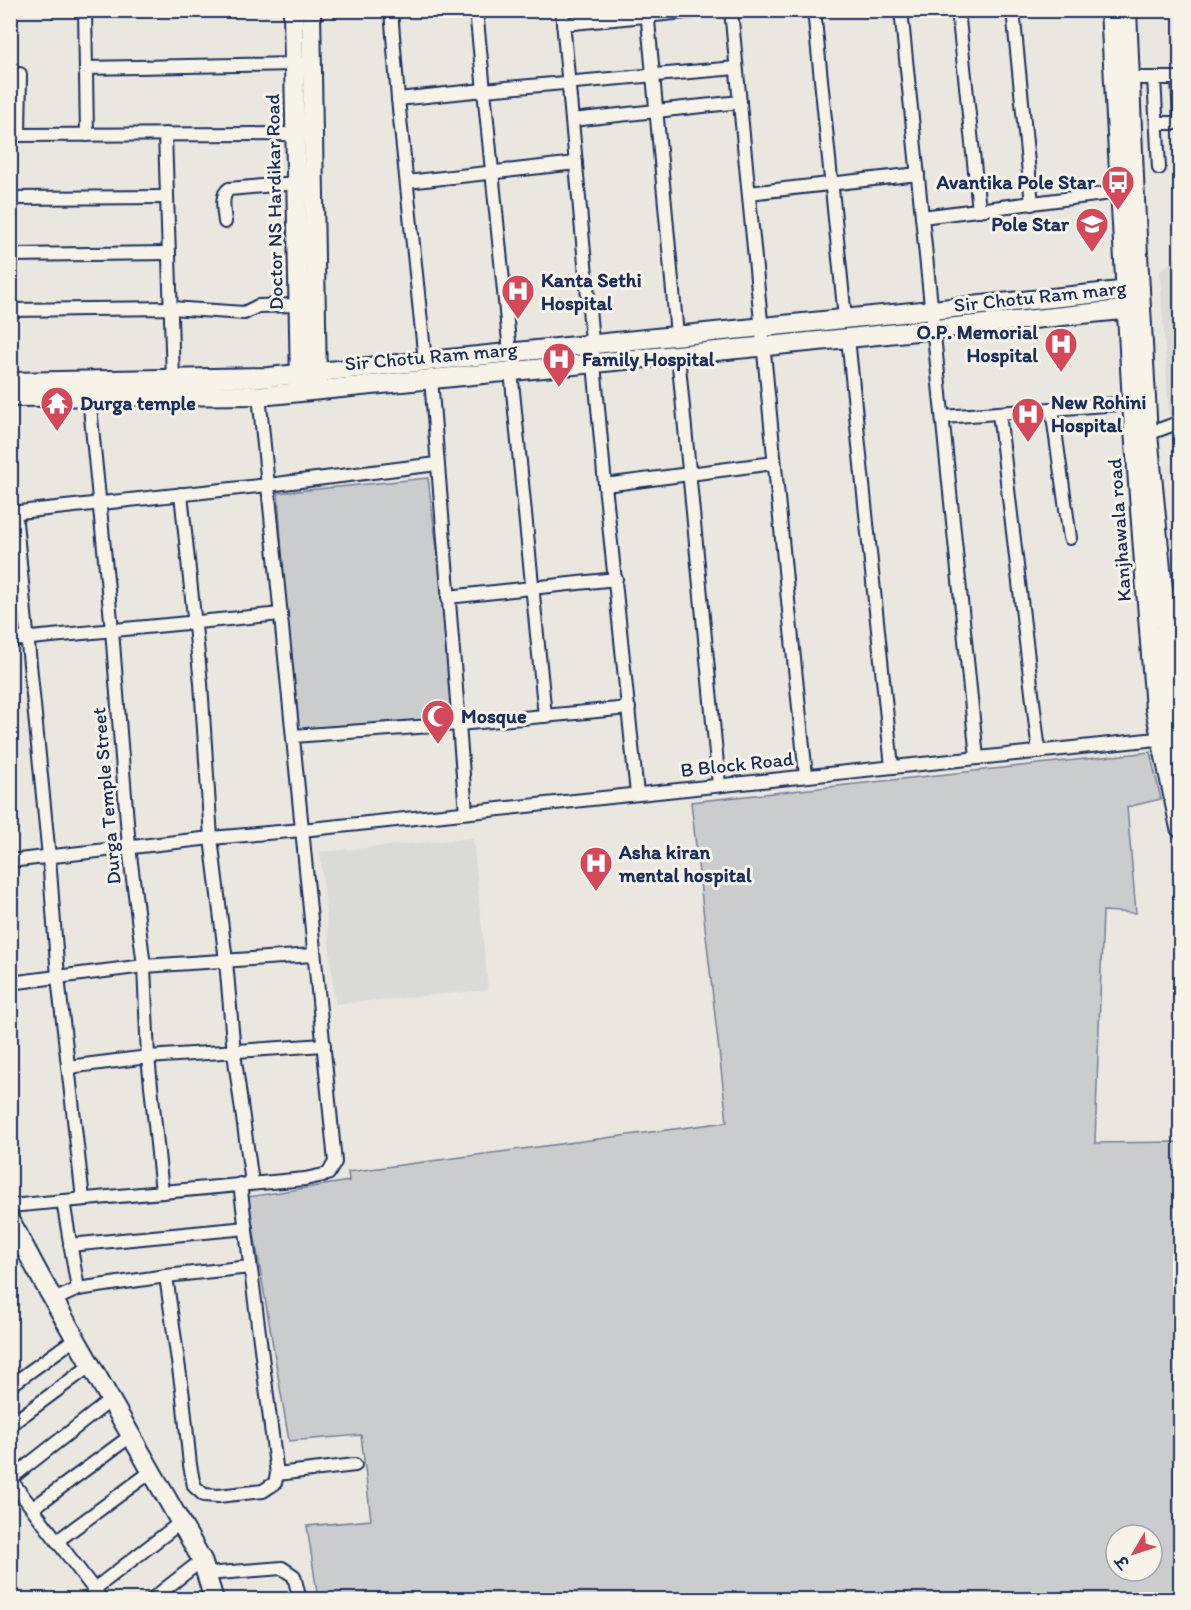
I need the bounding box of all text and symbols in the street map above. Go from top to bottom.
street label: Doctor NS Hardikar Road [260,93,288,310]
bus stop icon: Avantika Pole Star [1100,164,1136,211]
place label: Avantika Pole Star [936,170,1096,194]
school or university icon: Pole Star [1074,206,1110,253]
place label: Pole Star [991,212,1070,236]
place label: Kanta Sethi Hospital [541,268,642,316]
hospital icon: Kanta Sethi Hospital [500,273,536,320]
street label: Sir Chotu Ram marg [953,275,1128,317]
place label: O.P. Memorial Hospital [916,320,1038,368]
hospital icon: O.P. Memorial Hospital [1043,326,1079,373]
street label: Sir Chotu Ram marg [344,336,519,376]
hospital icon: Family Hospital [541,341,577,388]
place label: Family Hospital [582,347,715,372]
temple icon: Durga temple [39,385,75,432]
place label: New Rohini Hospital [1051,390,1146,438]
place label: Durga temple [80,391,196,416]
hospital icon: New Rohini Hospital [1010,396,1046,443]
street label: Kanjhawala road [1102,457,1136,603]
mosque icon: Mosque [420,698,456,745]
place label: Mosque [461,704,527,729]
street label: Durga Temple Street [86,706,126,886]
street label: B Block Road [679,746,795,782]
place label: Asha kiran mental hospital [618,840,752,888]
hospital icon: Asha kiran mental hospital [578,845,614,892]
north arrow [1104,1523,1164,1583]
text: उ [1111,1551,1135,1574]

